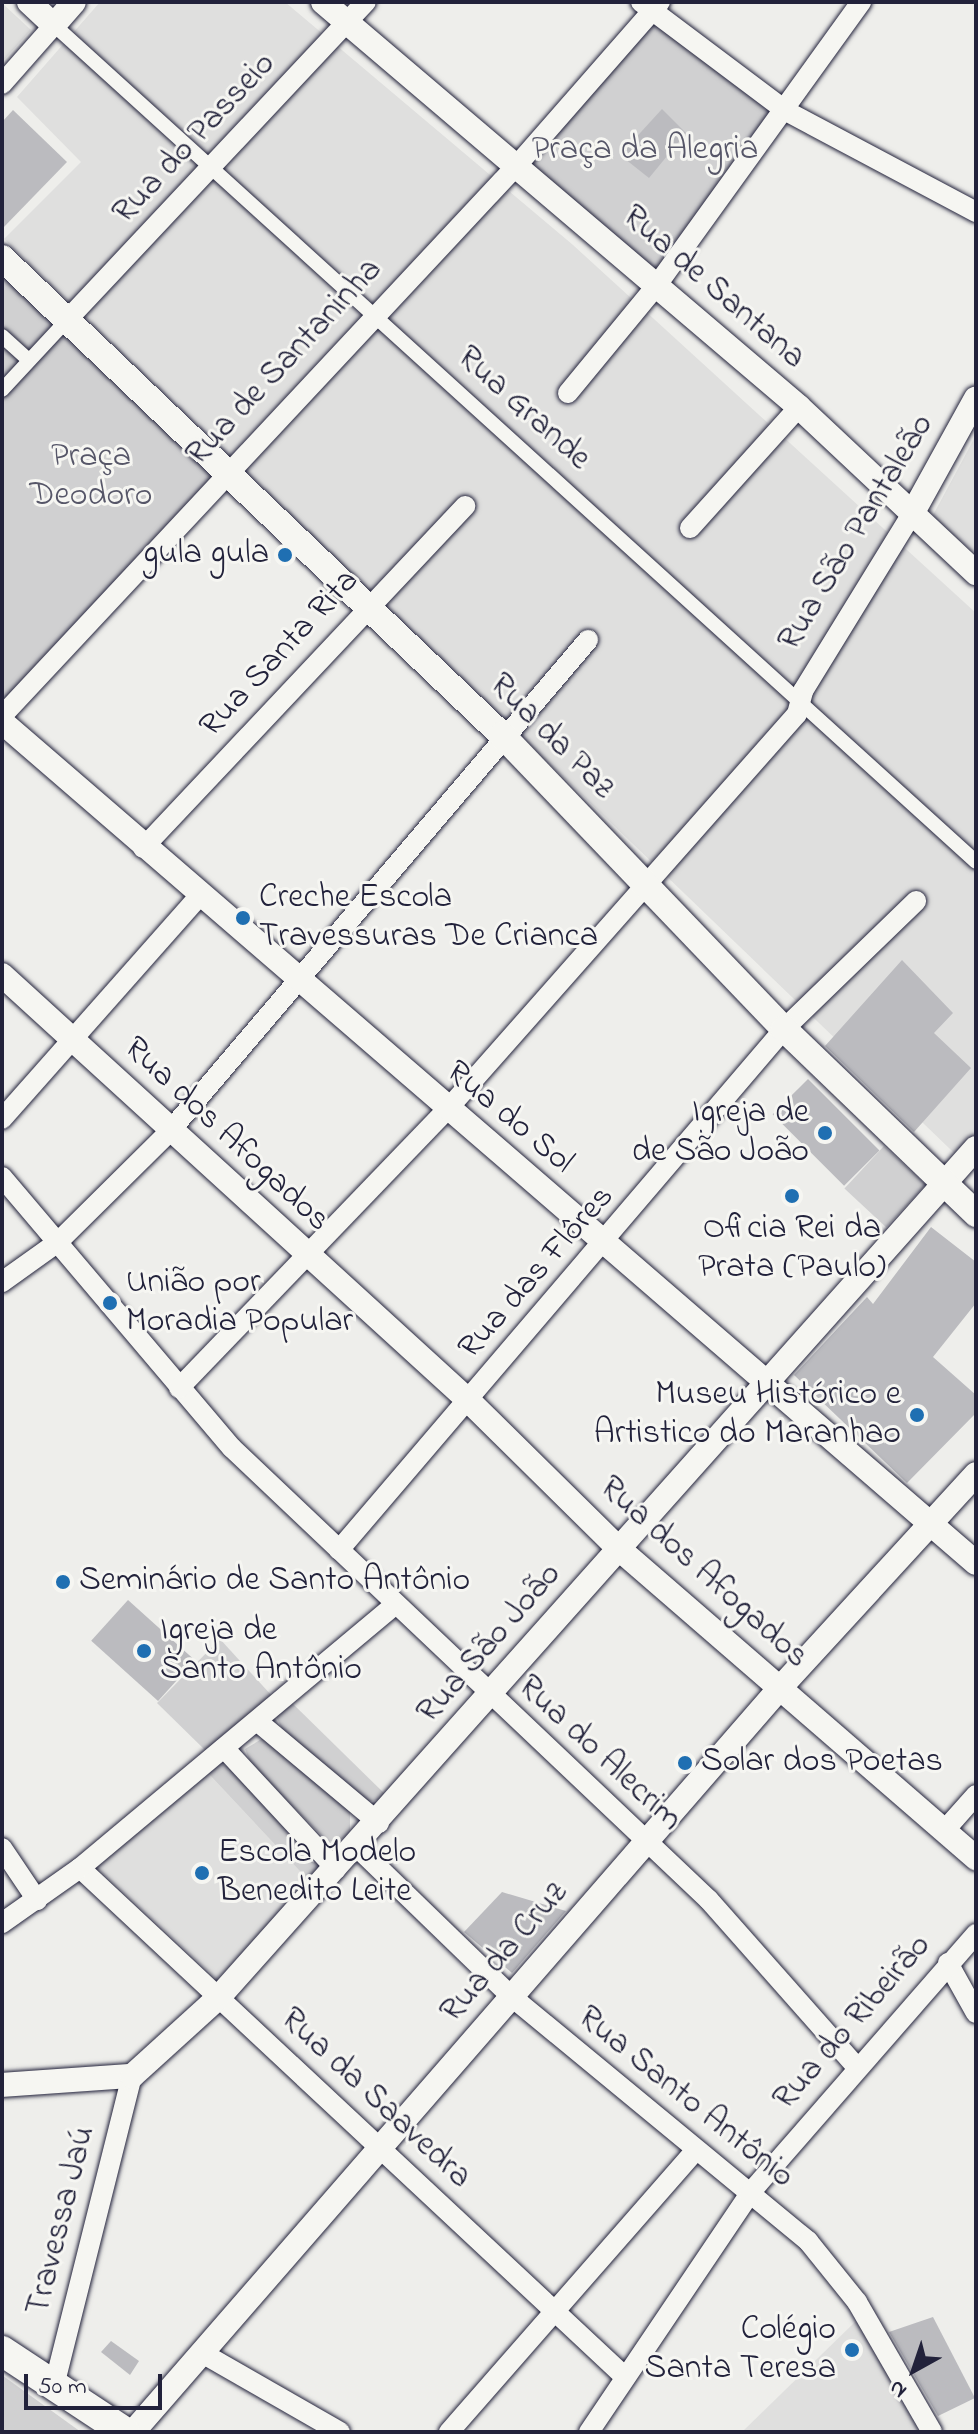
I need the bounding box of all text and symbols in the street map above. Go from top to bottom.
street label: Rua do Passeio [105,45,285,233]
park label: Praça da Alegria [532,131,758,171]
street label: Rua de Santana [613,197,813,379]
street label: Rua de Santaninha [178,251,392,475]
street label: Rua Grande [448,338,598,480]
street label: Rua São Pantaleão [770,407,944,659]
park label: Praça Deodoro [30,437,152,516]
place label: gula gula [143,535,269,575]
marker: gula gula [276,546,294,564]
street label: Rua Santa Rita [192,561,368,747]
street label: Rua da Paz [480,666,622,808]
place label: Creche Escola Travessuras De Crianca [259,878,598,958]
marker: Creche Escola Travessuras De Crianca [234,909,252,927]
street label: Rua dos Afogados [114,1029,338,1241]
street label: Rua do Sol [437,1053,581,1183]
place label: Igreja de de São João [632,1093,809,1172]
marker: Igreja de de São João [816,1124,834,1142]
street label: Rua das Flôres [450,1178,624,1368]
marker: Oficia Rei da Prata (Paulo) [783,1187,801,1205]
place label: Oficia Rei da Prata (Paulo) [698,1209,886,1288]
place label: União por Moradia Popular [126,1263,353,1342]
marker: União por Moradia Popular [101,1294,119,1312]
place label: Museu Histórico e Artistico do Maranhao [594,1375,901,1454]
marker: Museu Histórico e Artistico do Maranhao [908,1406,926,1424]
street label: Rua dos Afogados [590,1468,816,1678]
street label: Rua São João [409,1555,571,1733]
place label: Seminário de Santo Antônio [79,1562,470,1602]
marker: Seminário de Santo Antônio [54,1573,72,1591]
place label: Igreja de Santo Antônio [160,1611,362,1690]
marker: Igreja de Santo Antônio [135,1642,153,1660]
street label: Rua do Alecrim [508,1667,690,1841]
place label: Solar dos Poetas [701,1743,943,1783]
marker: Solar dos Poetas [676,1754,694,1772]
place label: Escola Modelo Benedito Leite [218,1833,416,1912]
marker: Escola Modelo Benedito Leite [193,1864,211,1882]
street label: Rua da Cruz [433,1874,577,2032]
street label: Rua do Ribeirão [765,1927,941,2119]
street label: Rua Santo Antônio [568,1998,802,2198]
street label: Rua da Saavedra [271,2000,479,2198]
street label: Travessa Jaú [19,2122,105,2320]
place label: Colégio Santa Teresa [645,2310,836,2390]
north arrow [874,2330,954,2410]
marker: Colégio Santa Teresa [843,2341,861,2359]
scale bar [28,2358,166,2408]
text: 50 m [38,2370,87,2405]
text: N [883,2371,915,2405]

